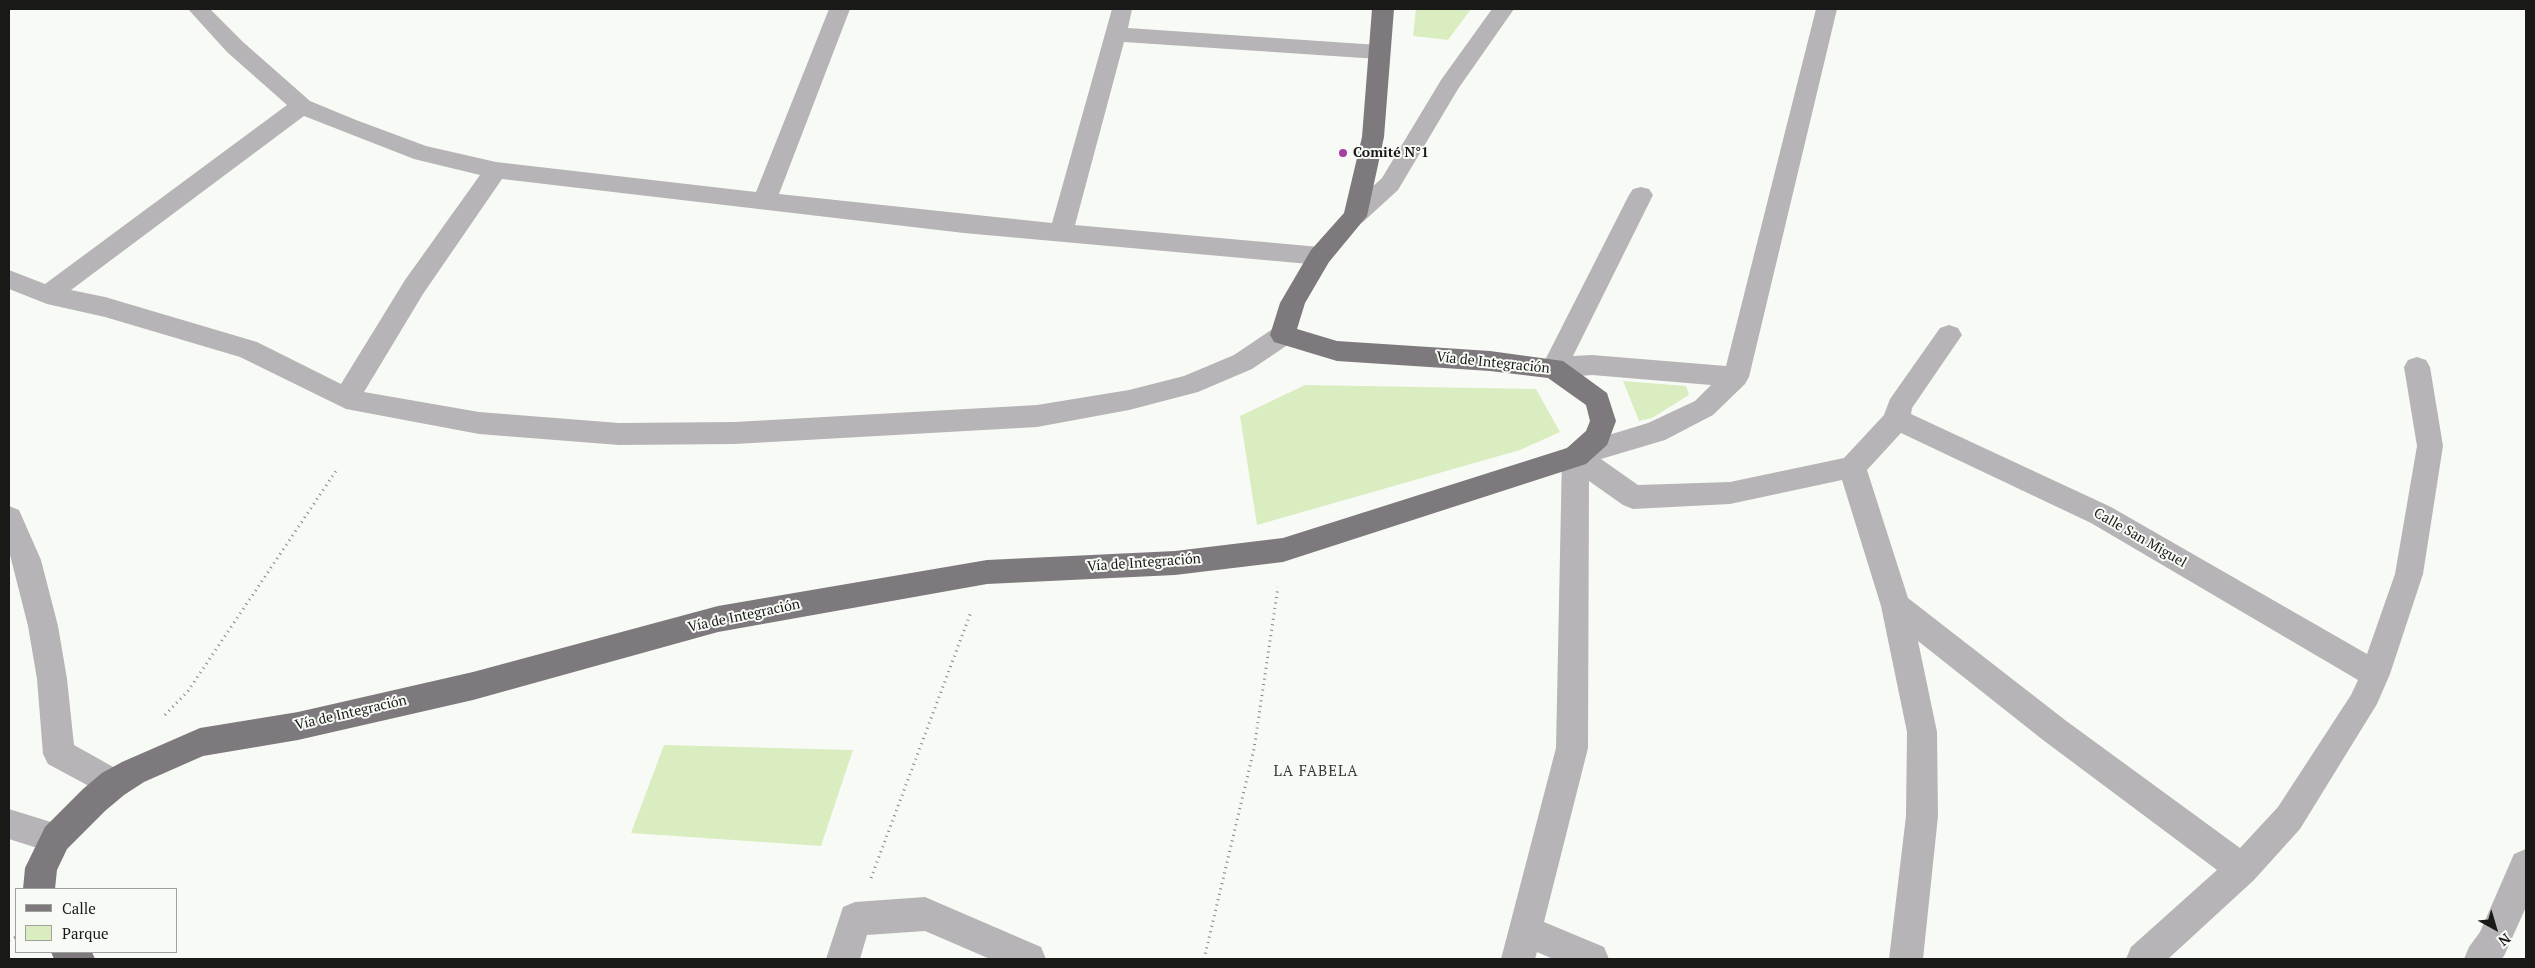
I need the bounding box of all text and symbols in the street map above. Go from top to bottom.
place label: Comité N°1 [1353,145,1429,161]
marker: Comité N°1 [1337,147,1349,159]
street label: Vía de Integración [1435,349,1551,377]
street label: Calle San Miguel [2091,505,2189,571]
street label: Vía de Integración [1087,551,1201,575]
street label: Vía de Integración [686,596,802,636]
street label: Vía de Integración [294,692,408,734]
district label: LA FABELA [1272,763,1360,781]
legend [15,888,178,953]
text: Calle [62,898,96,918]
north arrow [2470,903,2520,953]
text: Parque [62,923,109,943]
text: N [2495,929,2515,951]

